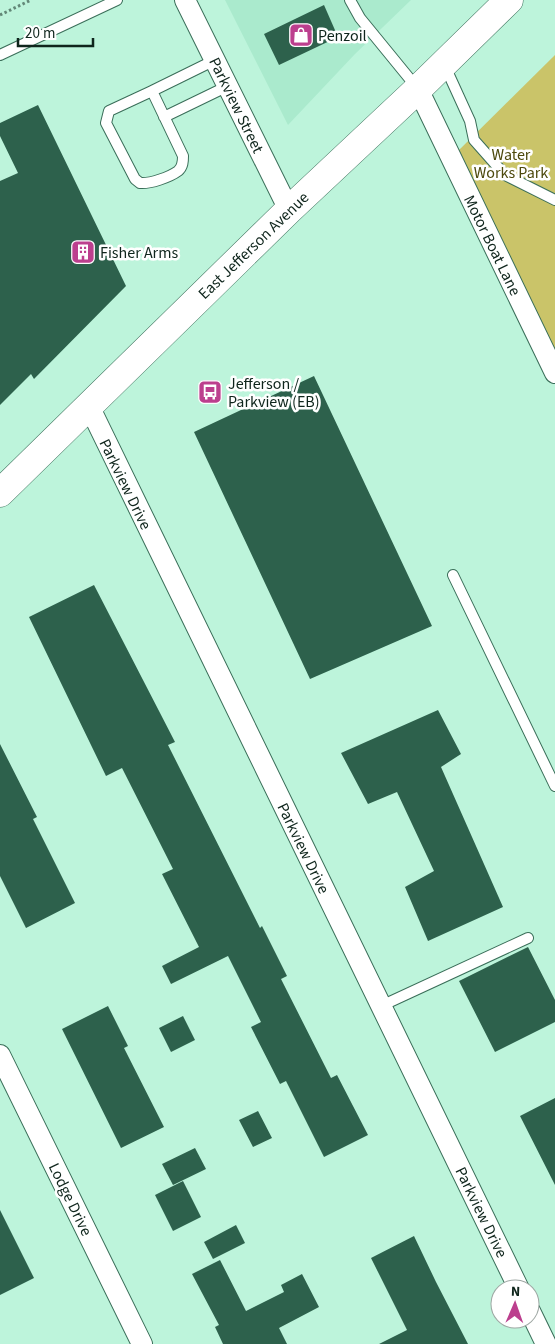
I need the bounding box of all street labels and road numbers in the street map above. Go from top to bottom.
street label: Parkview Street [203,54,269,158]
street label: East Jefferson Avenue [193,187,314,304]
street label: Motor Boat Lane [458,191,526,300]
street label: Parkview Drive [94,435,157,534]
street label: Parkview Drive [272,799,335,898]
street label: Lodge Drive [43,1159,97,1240]
street label: Parkview Drive [450,1163,513,1262]

